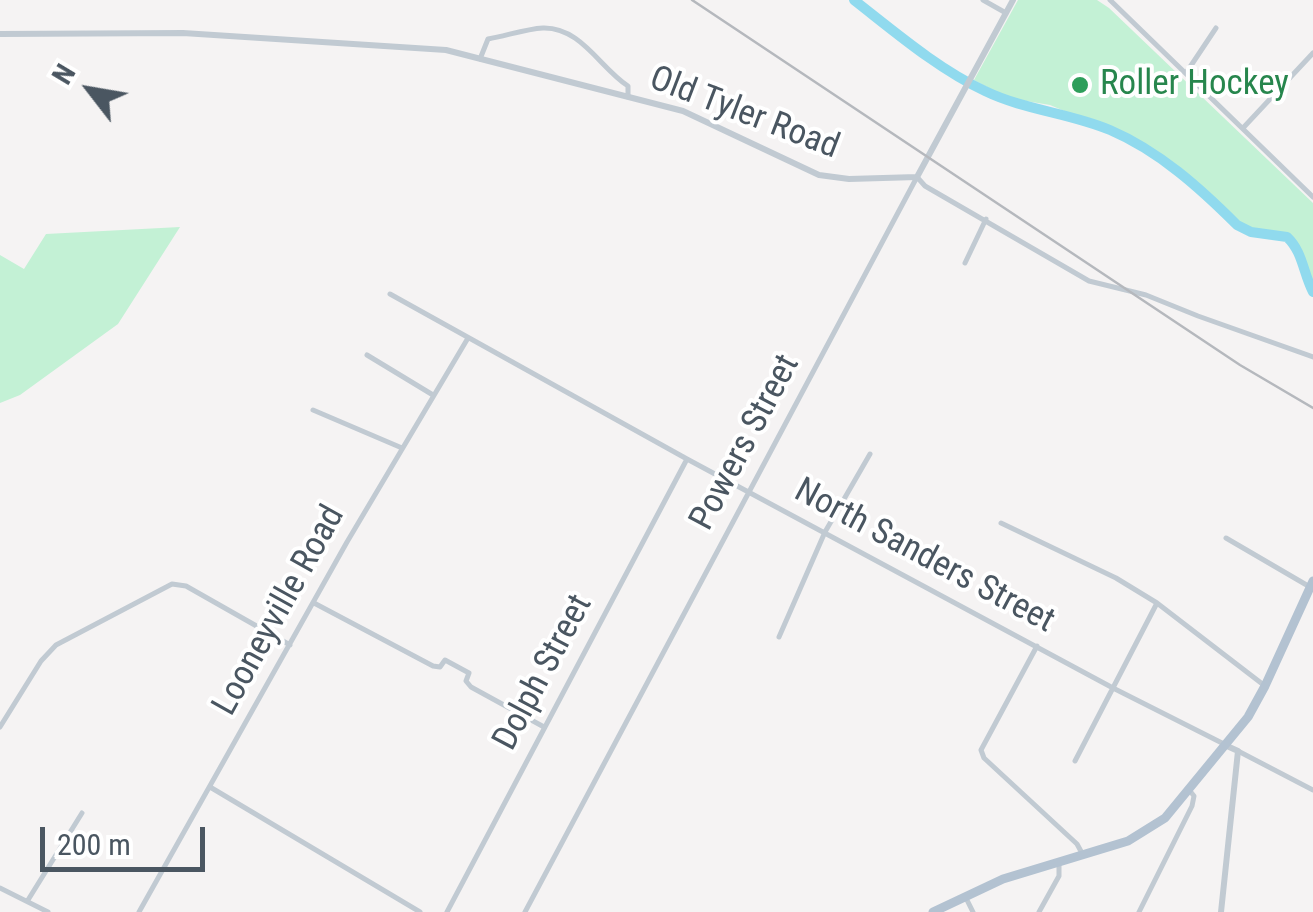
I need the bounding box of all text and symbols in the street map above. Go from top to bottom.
north arrow [40,40,140,140]
text: N [45,58,82,90]
street label: Old Tyler Road [643,59,845,169]
place label: Roller Hockey [1100,64,1289,106]
marker: Roller Hockey [1069,74,1091,96]
street label: Powers Street [682,348,810,538]
street label: North Sanders Street [787,471,1061,643]
street label: Looneyville Road [205,499,355,723]
street label: Dolph Street [486,588,602,758]
scale bar [45,807,210,869]
text: 200 m [57,827,131,862]

